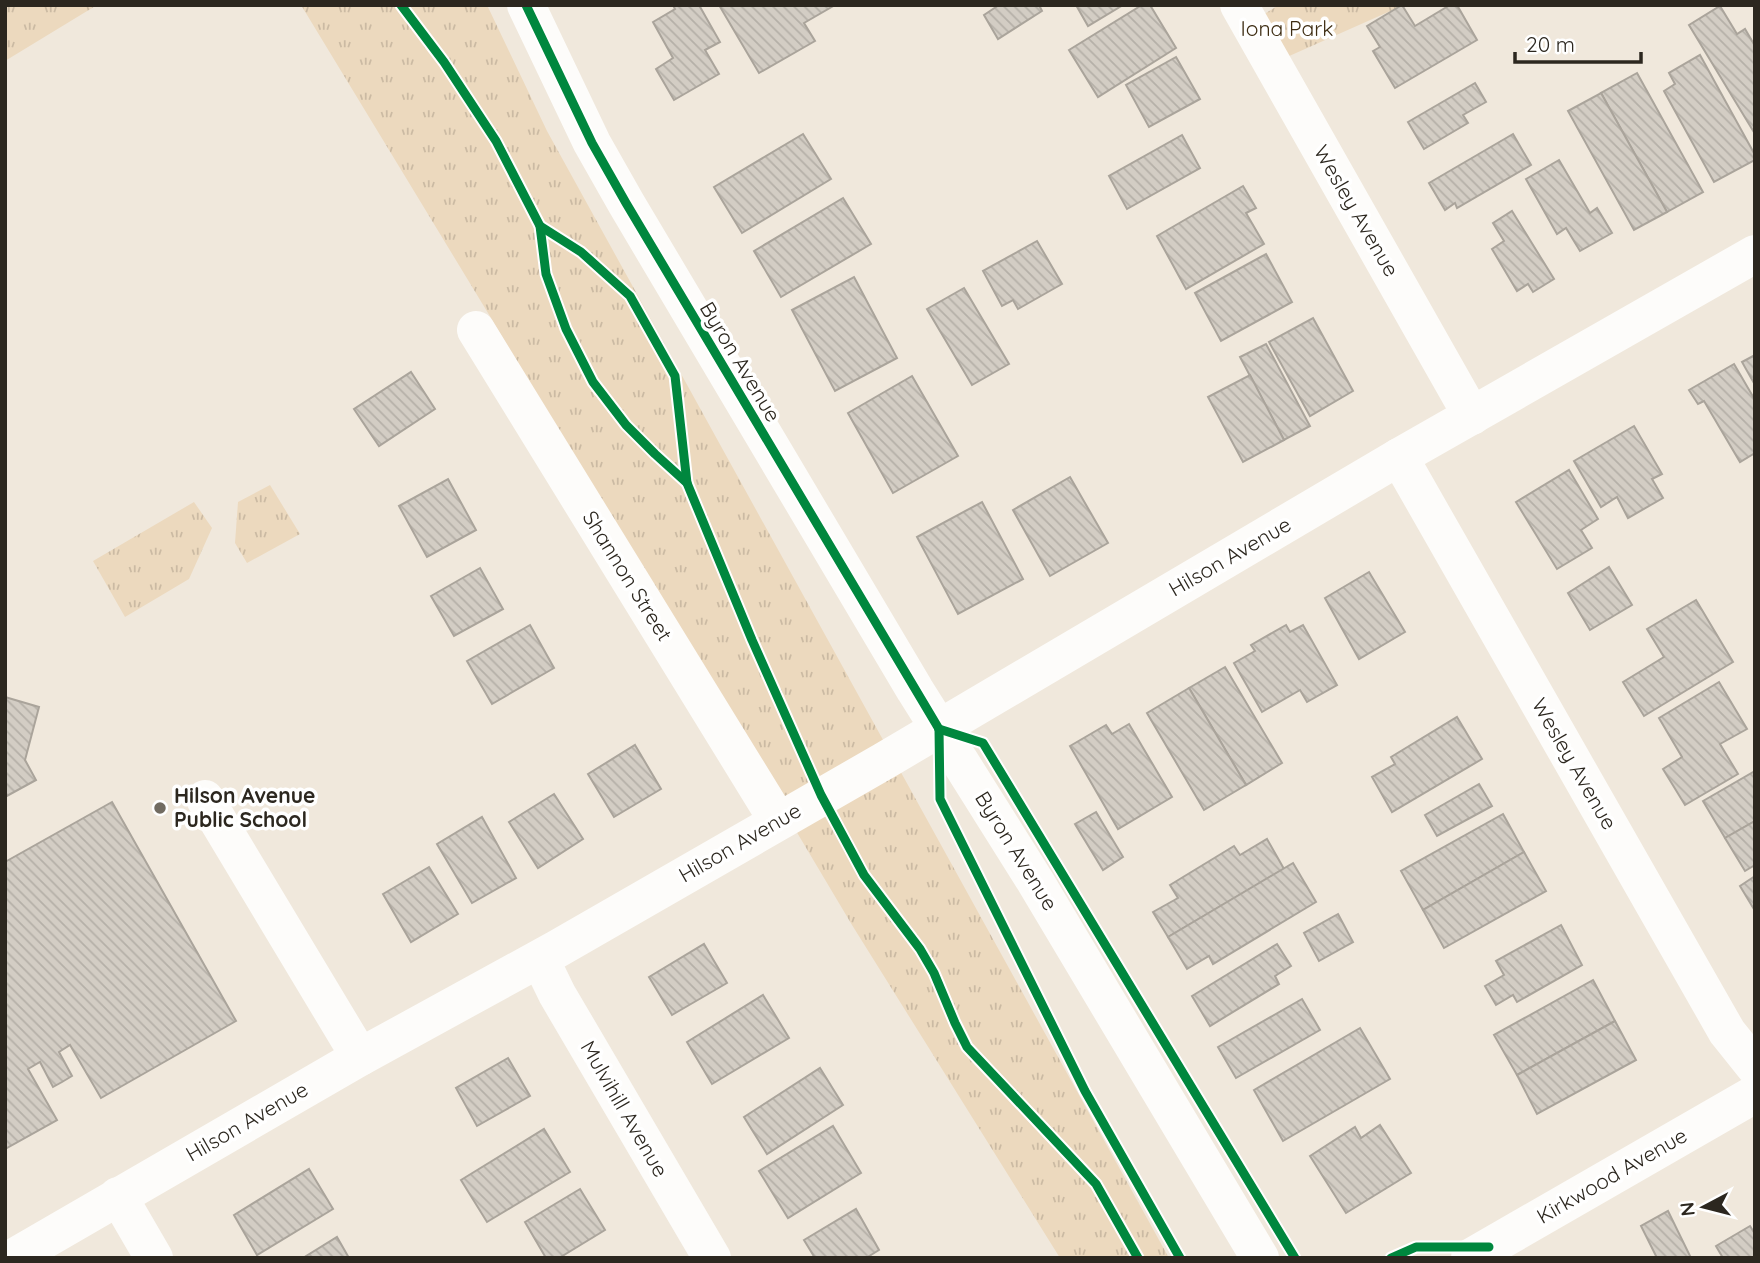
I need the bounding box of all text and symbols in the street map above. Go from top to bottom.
park label: Iona Park [1241,15,1334,41]
scale bar [1515,21,1641,65]
text: 20 m [1526,31,1575,57]
street label: Wesley Avenue [1309,140,1405,281]
street label: Byron Avenue [695,297,787,426]
street label: Shannon Street [577,506,678,645]
street label: Hilson Avenue [1164,511,1295,602]
street label: Wesley Avenue [1527,693,1623,834]
place label: Hilson Avenue Public School [174,782,316,832]
street label: Byron Avenue [970,786,1064,915]
street label: Hilson Avenue [674,797,805,888]
marker: Hilson Avenue Public School [152,800,168,816]
street label: Mulvihill Avenue [575,1036,674,1181]
street label: Hilson Avenue [181,1076,312,1167]
street label: Kirkwood Avenue [1532,1122,1691,1229]
north arrow [1669,1172,1739,1242]
text: N [1674,1201,1700,1217]

